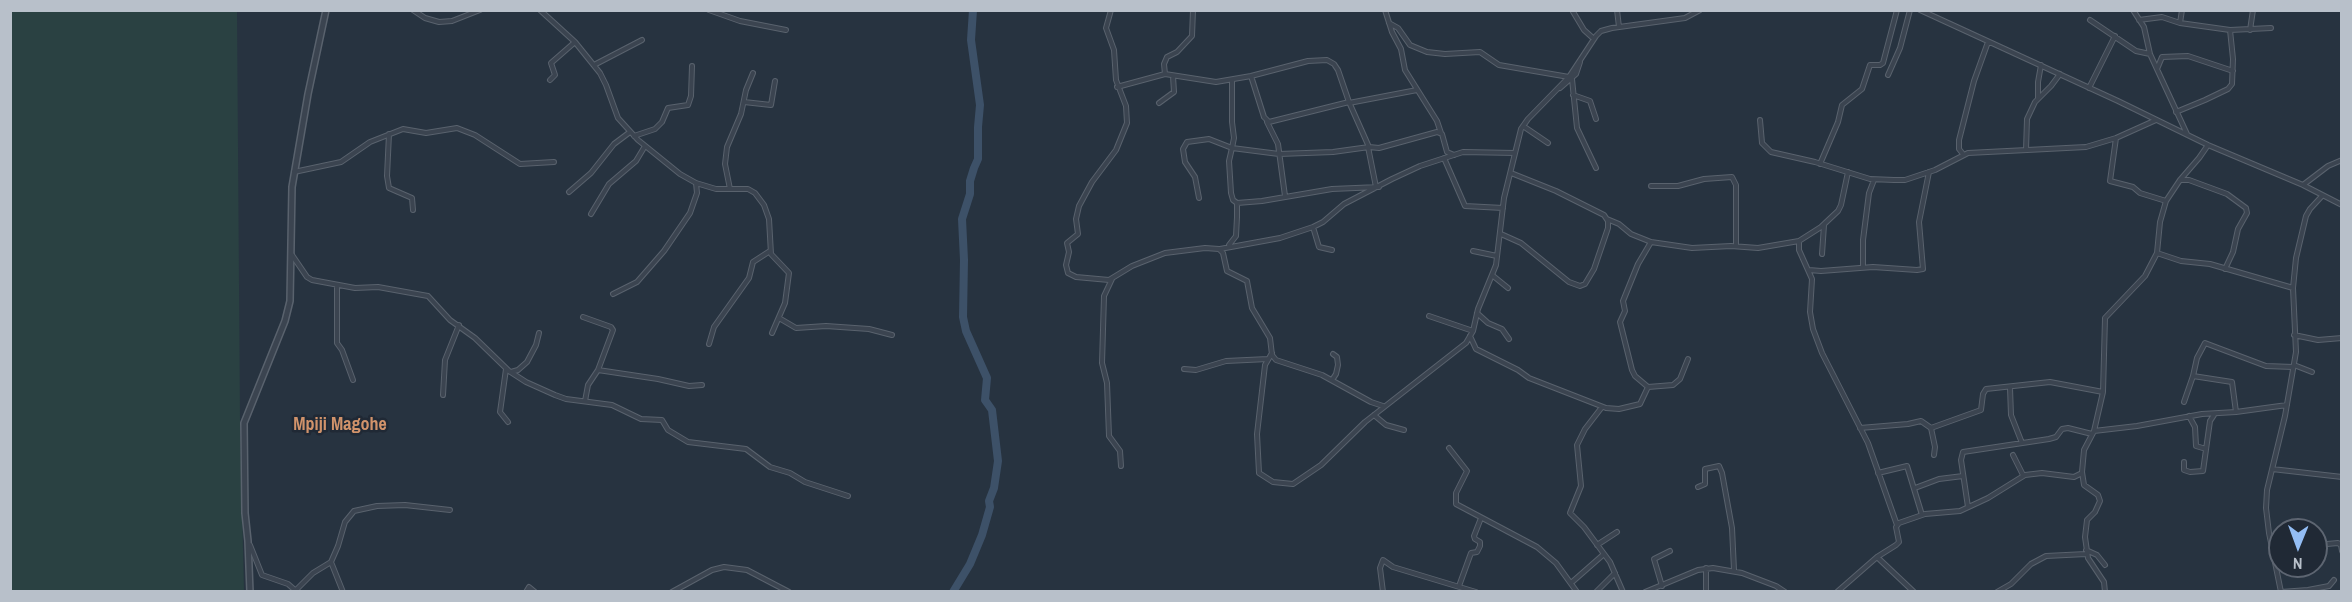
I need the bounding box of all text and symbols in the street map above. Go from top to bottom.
district label: Mpiji Magohe [293,414,387,436]
north arrow [2268,518,2328,578]
text: N [2293,553,2303,575]

